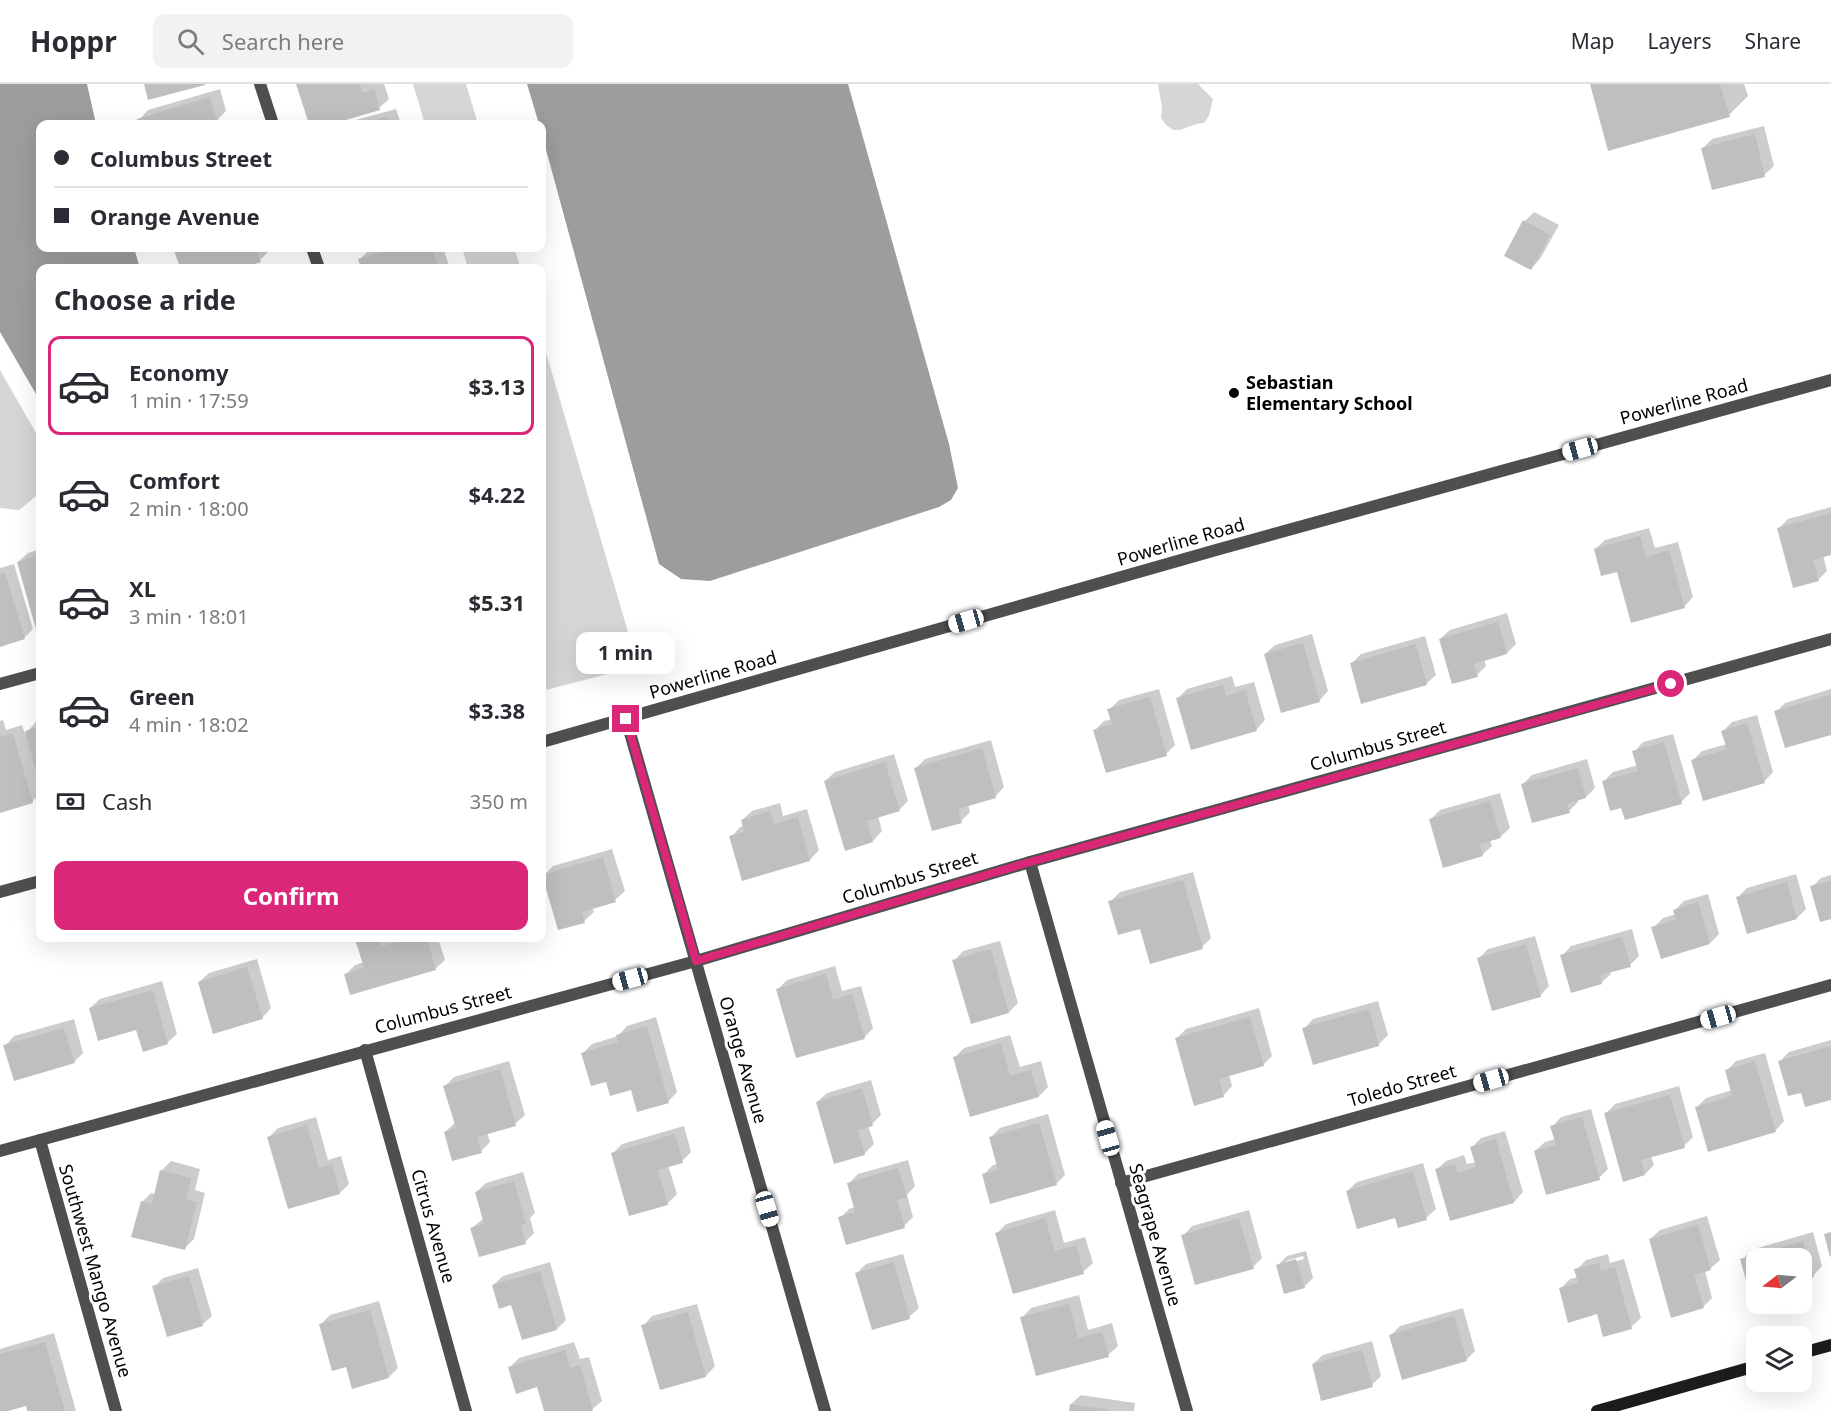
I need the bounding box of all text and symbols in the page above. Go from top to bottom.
search box [153,14,573,68]
text: Hoppr [30,22,117,60]
icon: search [174,25,207,58]
text: Search here [222,26,344,56]
text: Map [1571,27,1615,55]
text: Layers [1648,27,1712,55]
text: Share [1745,27,1801,55]
text: Columbus Street [90,143,272,173]
text: Orange Avenue [90,201,260,231]
text: Choose a ride [54,281,236,318]
text: Economy [129,357,228,387]
icon: car [57,359,111,413]
place label: Sebastian Elementary School [1246,370,1413,415]
text: $3.13 [468,371,525,401]
street label: Powerline Road [1617,372,1750,430]
marker: Sebastian Elementary School [1227,386,1241,400]
text: 1 min · 17:59 [129,387,249,414]
car [1560,436,1600,462]
text: Comfort [129,465,220,495]
icon: car [57,467,111,521]
text: $4.22 [468,479,525,509]
text: 2 min · 18:00 [129,495,249,522]
street label: Powerline Road [1114,511,1247,571]
text: XL [129,573,156,603]
icon: car [57,575,111,629]
text: $5.31 [468,587,525,617]
text: 3 min · 18:01 [129,603,249,630]
car [946,607,986,635]
callout: 1 min [576,632,676,674]
text: 1 min [598,639,653,666]
street label: Powerline Road [646,644,779,704]
route start [1657,670,1684,697]
text: Green [129,681,195,711]
icon: car [57,683,111,737]
text: $3.38 [468,695,525,725]
route end [612,705,639,732]
text: 4 min · 18:02 [129,711,249,738]
street label: Columbus Street [1307,714,1449,776]
icon: cash [54,785,87,818]
text: Cash [102,786,152,816]
text: 350 m [470,788,528,815]
street label: Columbus Street [839,845,981,909]
button: Confirm [54,861,528,930]
car [610,966,650,992]
street label: Columbus Street [372,979,514,1039]
street label: Orange Avenue [714,993,774,1126]
car [1698,1003,1738,1031]
street label: Toledo Street [1345,1058,1459,1112]
car [1471,1066,1511,1094]
car [1094,1118,1122,1158]
street label: Southwest Mango Avenue [54,1161,138,1380]
street label: Seagrape Avenue [1124,1161,1188,1309]
street label: Citrus Avenue [406,1166,462,1286]
car [753,1189,781,1229]
north arrow [1746,1248,1812,1314]
map controls [1746,1248,1812,1392]
button: layers [1746,1326,1812,1392]

